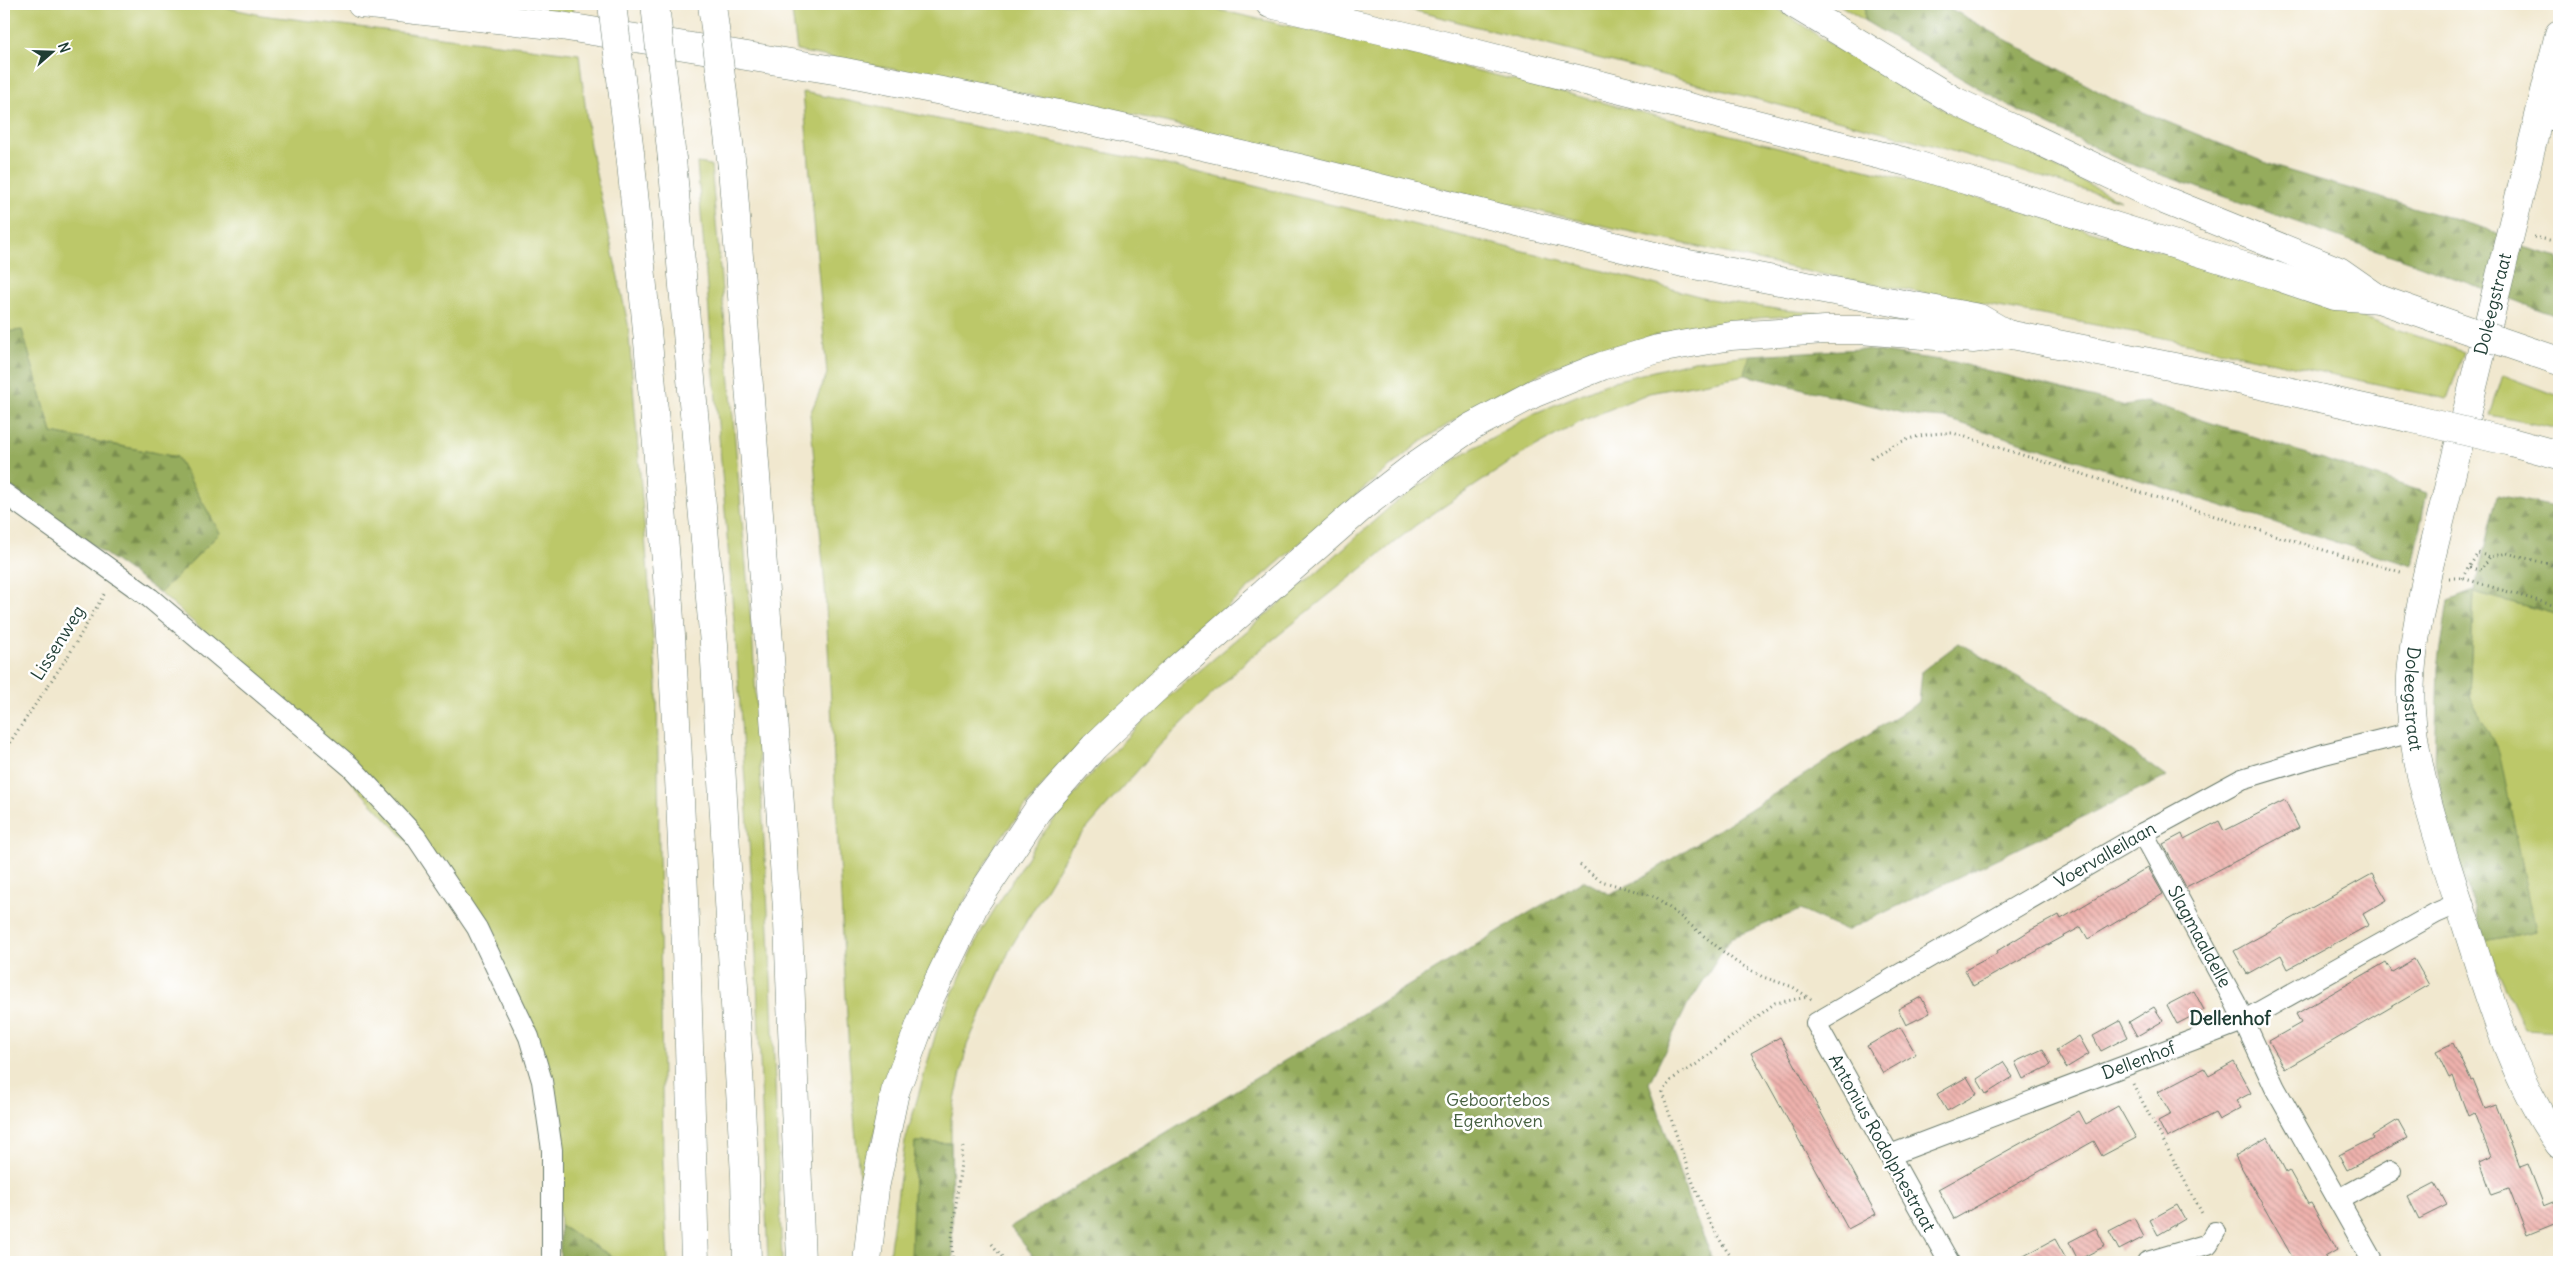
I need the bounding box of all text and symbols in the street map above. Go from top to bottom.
north arrow [28,28,78,78]
text: N [54,40,74,55]
street label: Doleegstraat [2469,250,2516,357]
street label: Lissenweg [26,601,90,684]
street label: Doleegstraat [2399,645,2428,752]
street label: Voervalleilaan [2050,816,2160,893]
street label: Slagmaaldelle [2163,881,2237,991]
district label: Dellenhof [2189,1006,2271,1030]
street label: Dellenhof [2098,1035,2180,1085]
street label: Antonius Rodolphestraat [1824,1050,1941,1236]
park label: Geboortebos Egenhoven [1446,1088,1550,1132]

